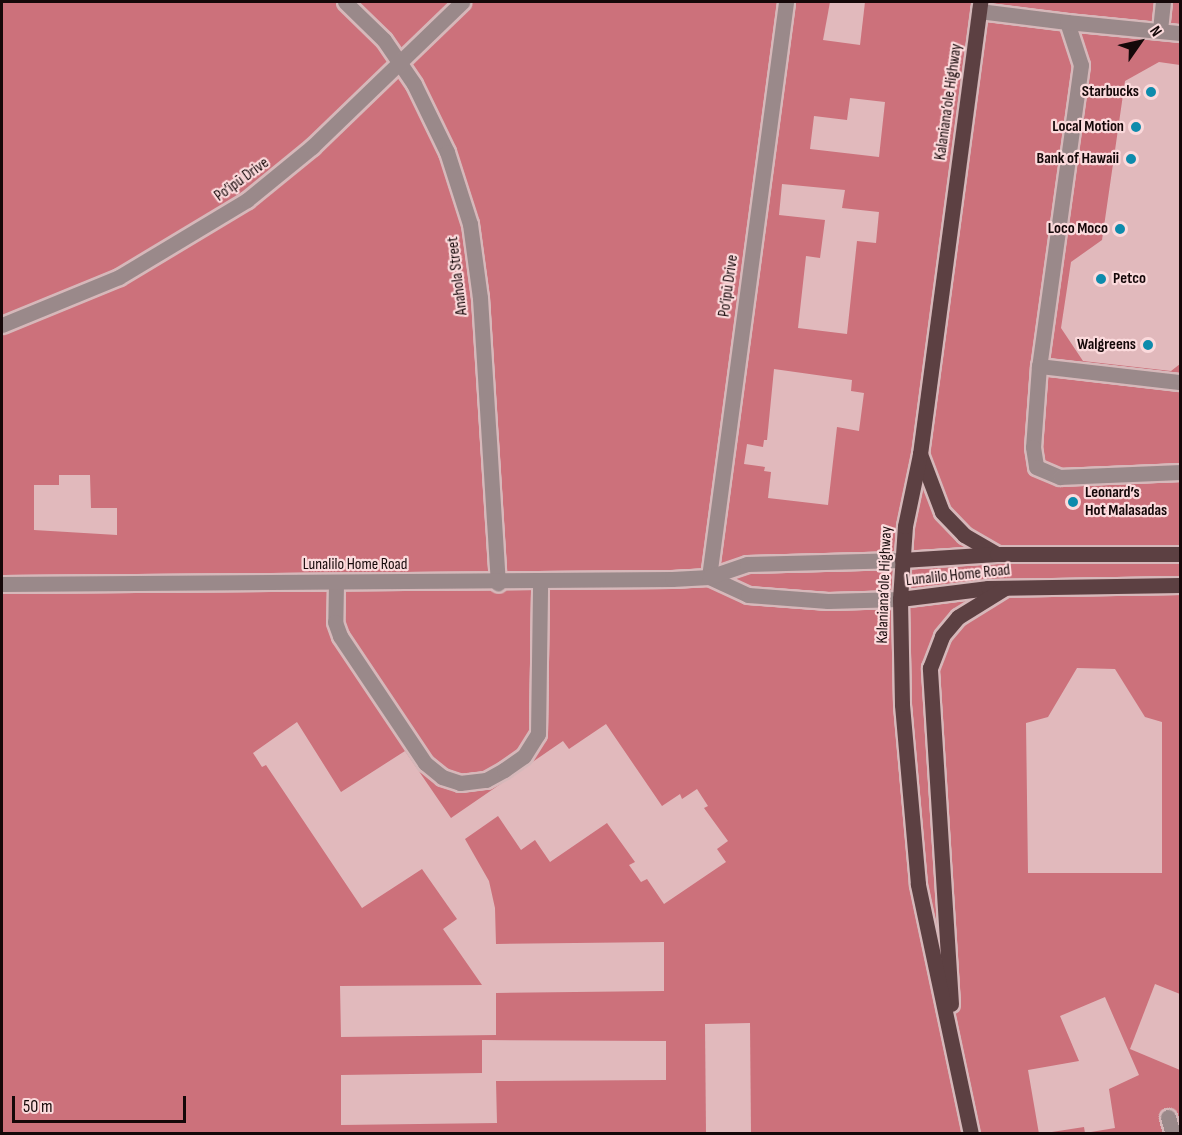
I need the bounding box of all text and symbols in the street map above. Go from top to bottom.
north arrow [1110,12,1170,72]
text: N [1145,23,1166,41]
street label: Kalaniana’ole Highway [931,42,967,162]
place label: Starbucks [1082,82,1139,102]
marker: Starbucks [1144,85,1158,99]
place label: Local Motion [1052,117,1124,137]
marker: Local Motion [1129,120,1143,134]
place label: Bank of Hawaii [1036,149,1119,169]
marker: Bank of Hawaii [1124,152,1138,166]
street label: Po‘ipū Drive [211,154,273,206]
place label: Loco Moco [1048,219,1108,239]
marker: Loco Moco [1113,222,1127,236]
street label: Anahola Street [444,236,472,316]
street label: Po‘ipū Drive [715,254,743,318]
place label: Petco [1113,269,1146,289]
marker: Petco [1094,272,1108,286]
place label: Walgreens [1077,335,1136,355]
marker: Walgreens [1141,338,1155,352]
place label: Leonard’s Hot Malasadas [1085,483,1167,521]
marker: Leonard’s Hot Malasadas [1066,495,1080,509]
street label: Kalaniana’ole Highway [873,526,897,644]
street label: Lunalilo Home Road [303,555,407,575]
street label: Lunalilo Home Road [905,561,1011,591]
scale bar [15,1084,189,1122]
text: 50 m [23,1096,53,1117]

